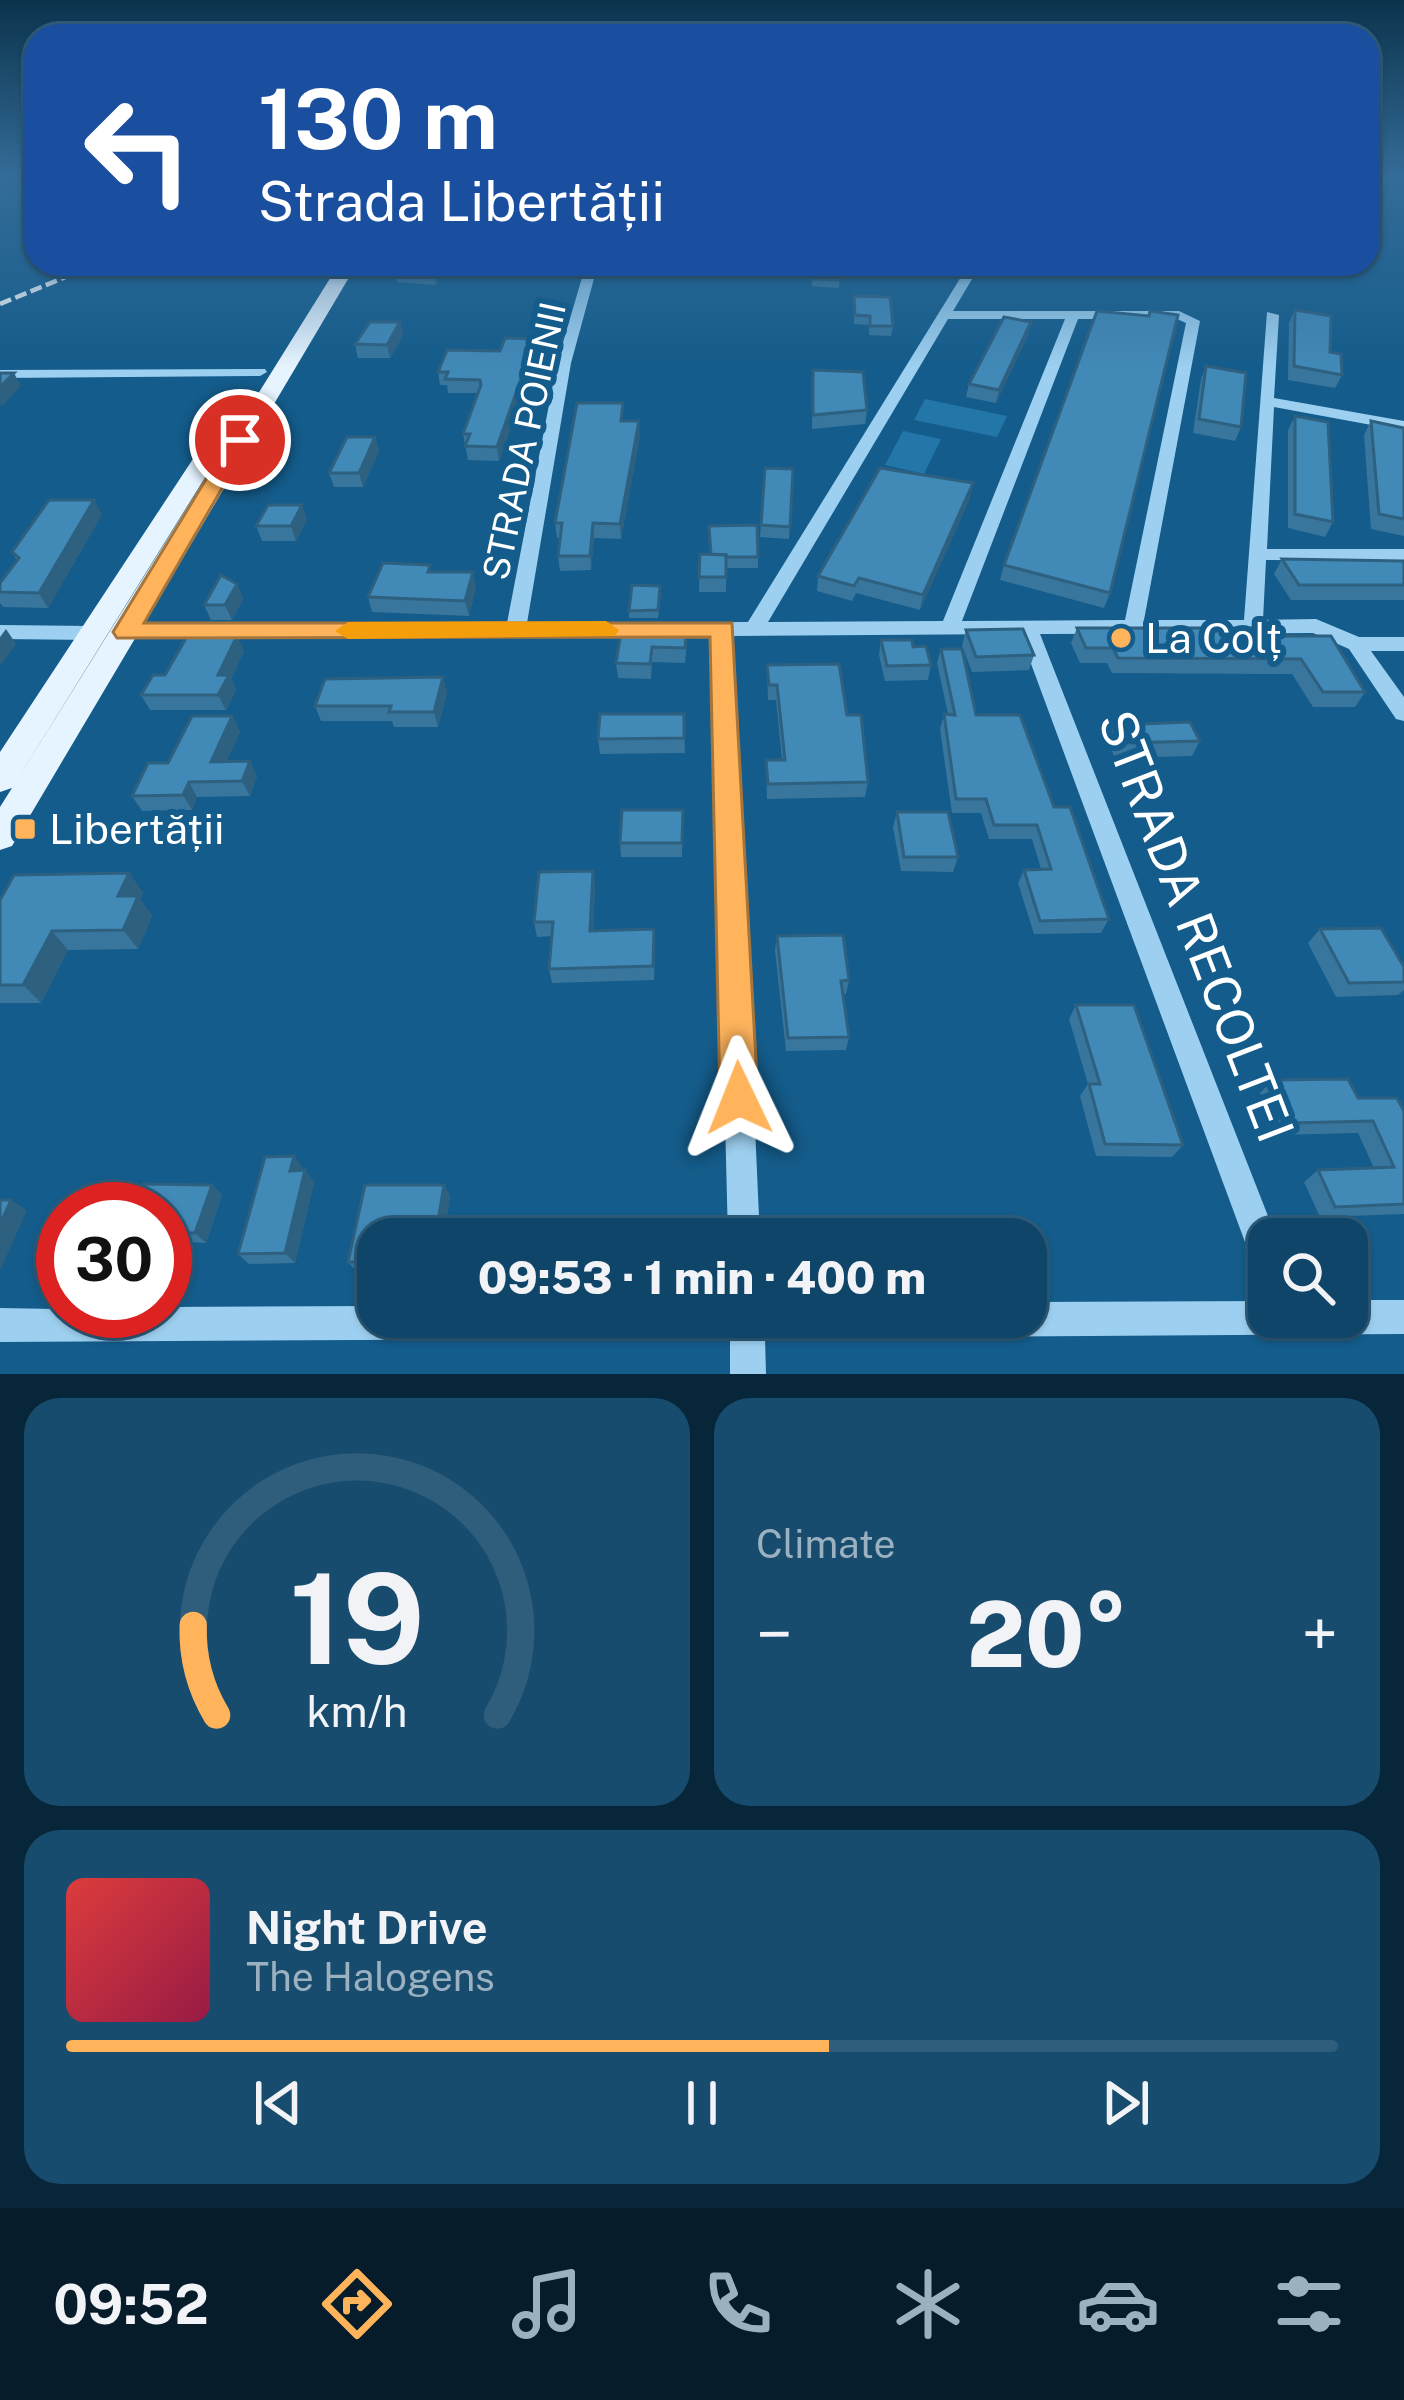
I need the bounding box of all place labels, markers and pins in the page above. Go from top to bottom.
pin [189,389,291,491]
place label: La Colț [1145,613,1282,662]
marker: La Colț [1108,625,1134,651]
place label: Libertății [49,804,225,853]
marker: Libertății [12,816,38,842]

